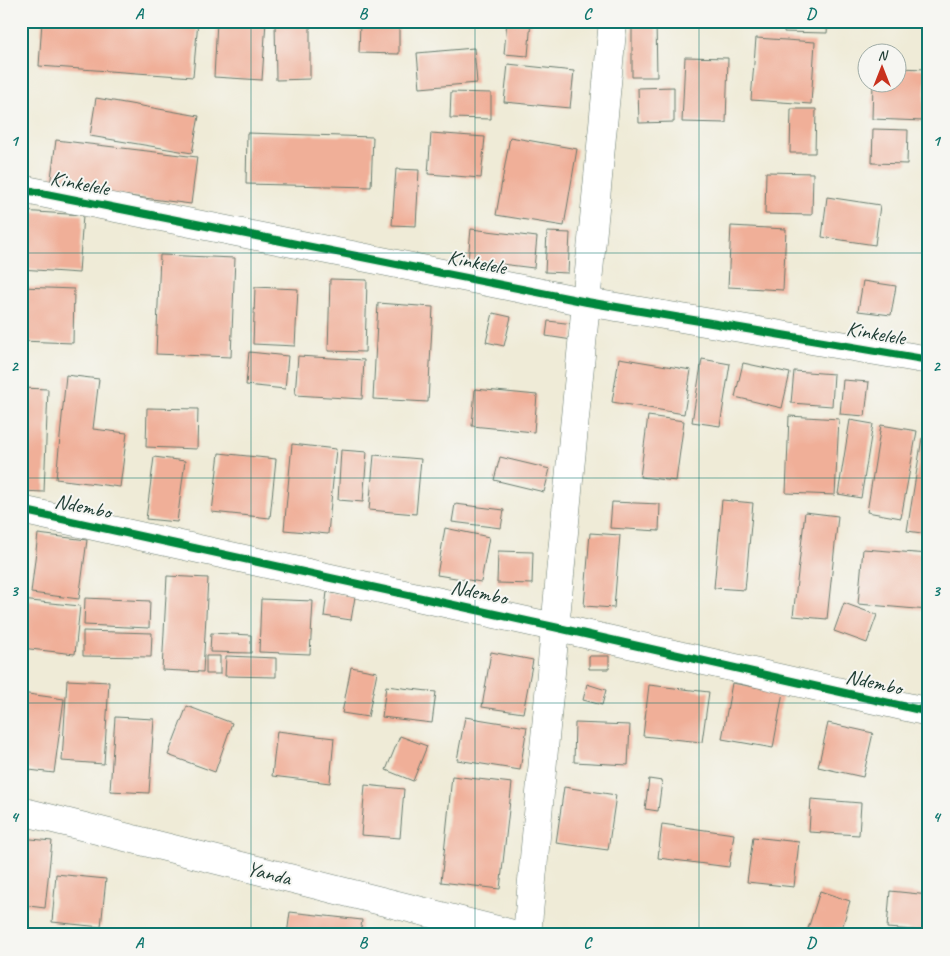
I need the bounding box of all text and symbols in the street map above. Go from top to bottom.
text: A [135,4,145,24]
text: B [359,4,369,24]
text: C [583,4,593,24]
text: D [806,4,817,24]
north arrow [858,42,908,92]
text: N [878,47,889,64]
text: 1 [10,131,19,151]
text: 1 [932,131,941,151]
street label: Kinkelele [48,165,114,202]
street label: Kinkelele [445,244,511,281]
street label: Kinkelele [845,315,910,351]
text: 2 [10,356,19,376]
text: 2 [932,356,941,376]
street label: Ndembo [52,487,116,525]
street label: Ndembo [448,573,512,611]
text: 3 [10,581,19,601]
text: 3 [932,581,941,601]
street label: Ndembo [843,663,907,702]
text: 4 [10,807,19,827]
text: 4 [932,807,941,827]
street label: Yanda [244,855,295,891]
text: A [135,933,145,953]
text: B [359,933,369,953]
text: C [583,933,593,953]
text: D [806,933,817,953]

